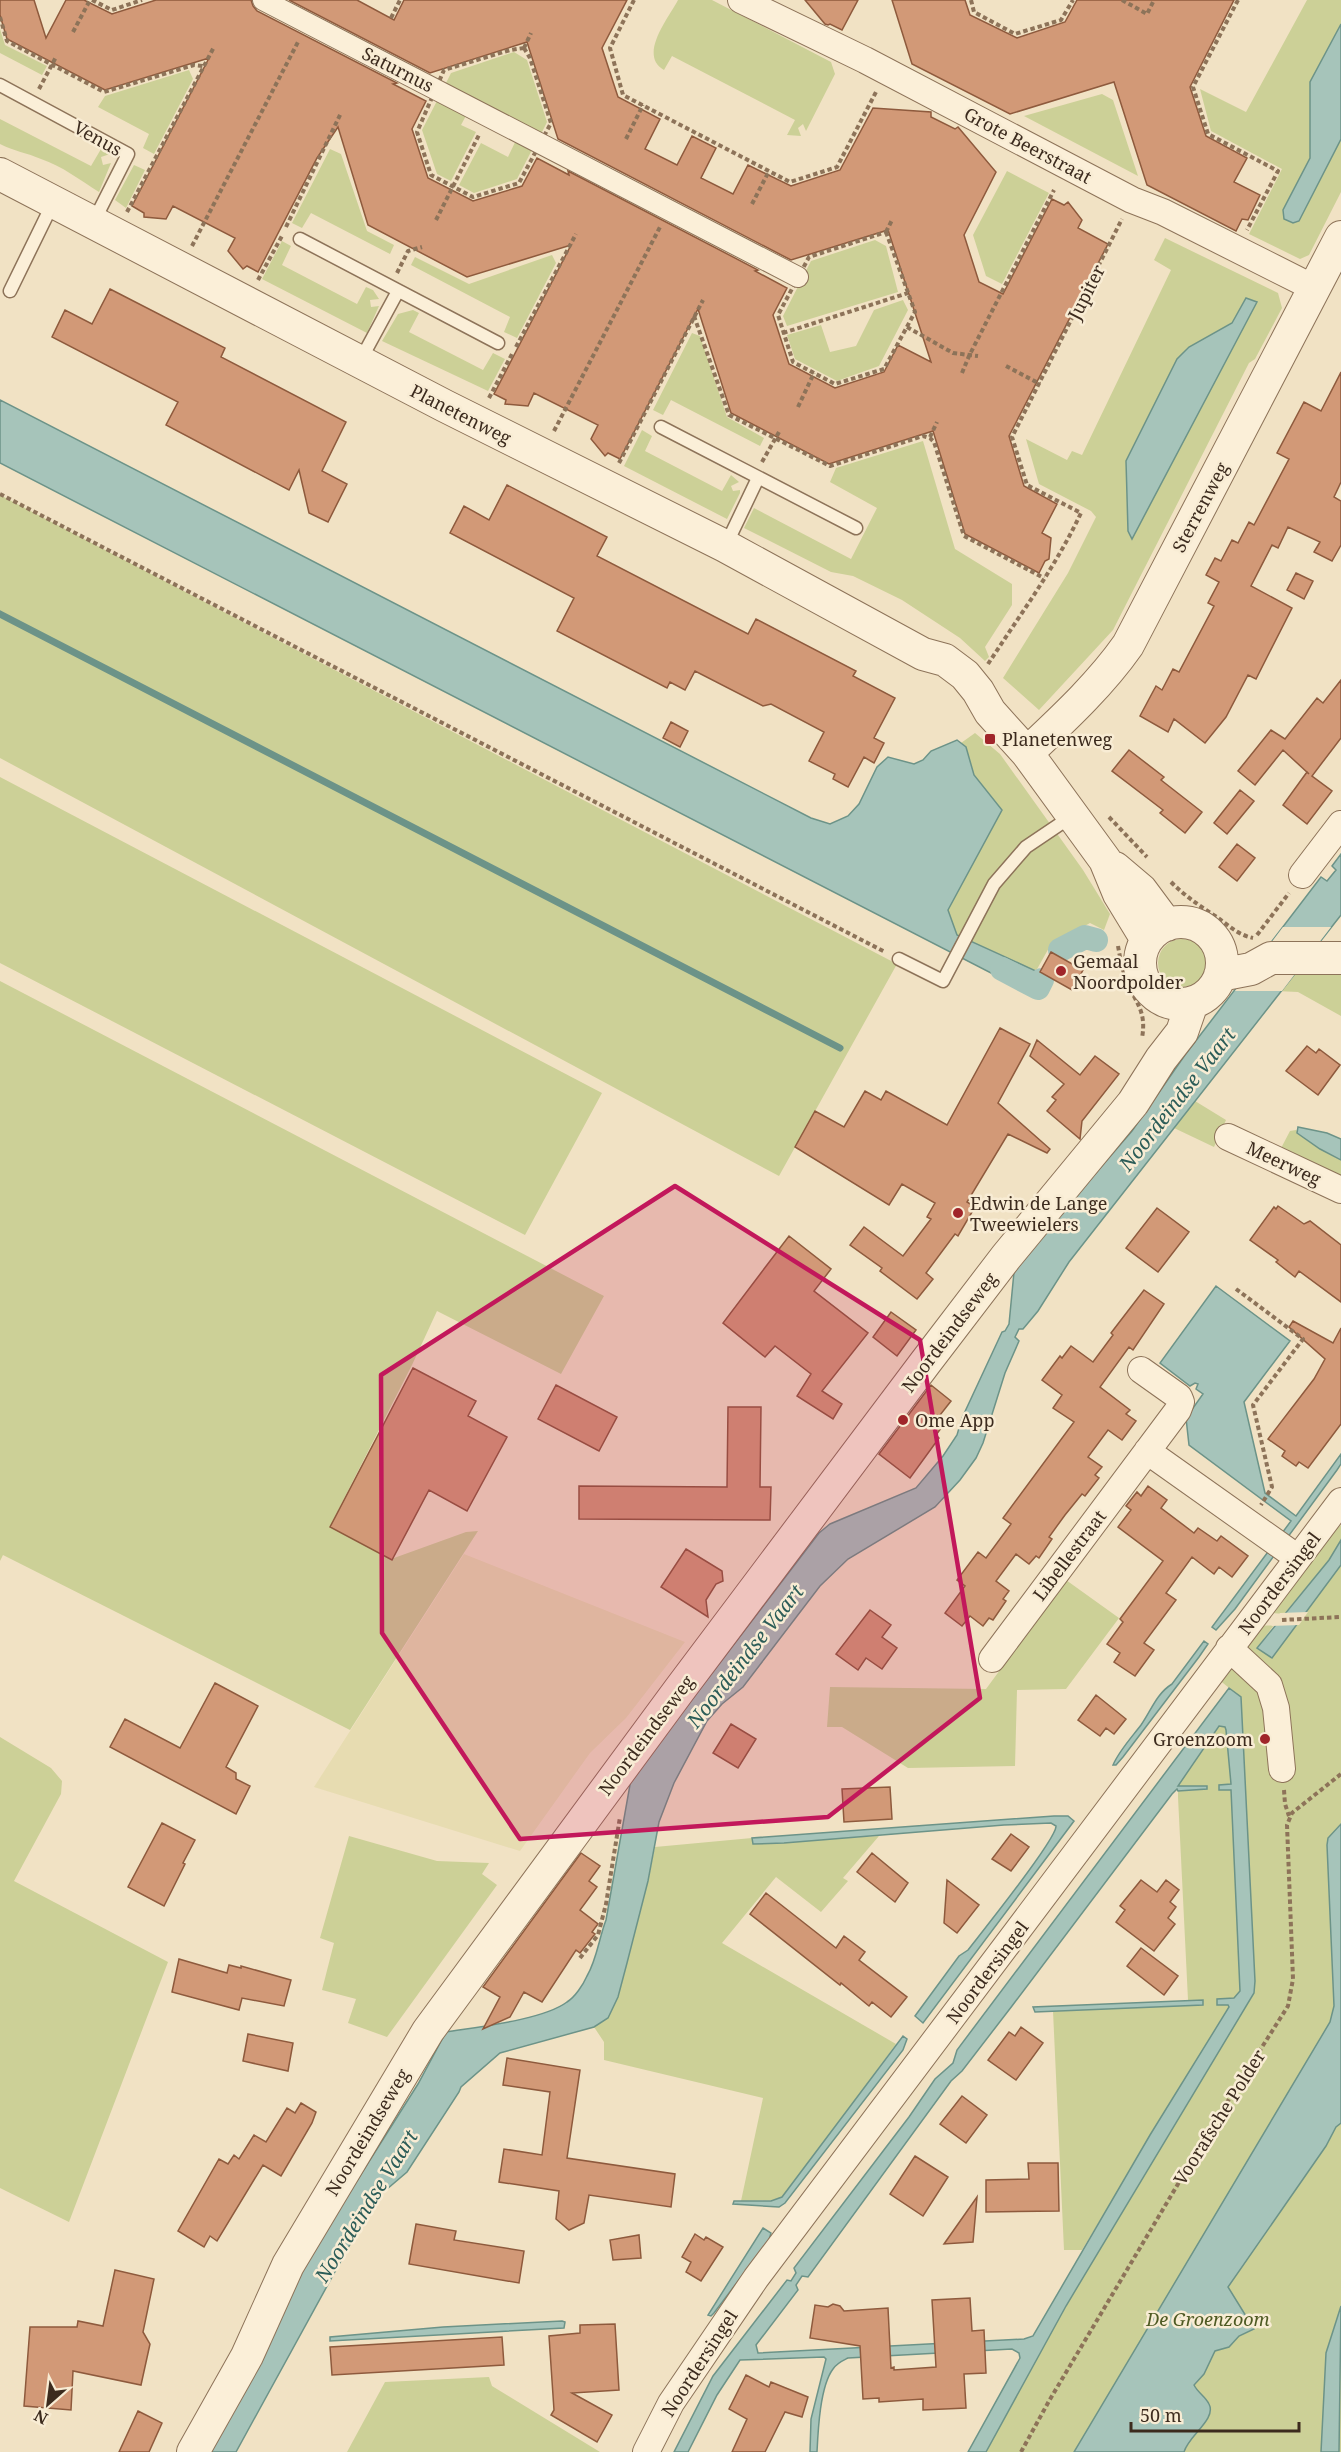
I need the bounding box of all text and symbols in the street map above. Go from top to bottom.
street label: Saturnus [358,41,438,97]
street label: Grote Beerstraat [960,101,1096,189]
street label: Venus [70,115,126,161]
street label: Jupiter [1061,260,1110,325]
street label: Planetenweg [406,378,516,450]
street label: Sterrenweg [1166,457,1234,556]
place label: Planetenweg [1002,727,1113,751]
marker: Planetenweg [983,732,997,746]
place label: Gemaal Noordpolder [1073,949,1184,994]
marker: Gemaal Noordpolder [1054,964,1068,978]
water label: Noordeindse Vaart [1112,1021,1242,1177]
street label: Meerweg [1243,1135,1325,1191]
place label: Edwin de Lange Tweewielers [970,1191,1107,1236]
marker: Edwin de Lange Tweewielers [951,1206,965,1220]
street label: Noordeindseweg [896,1267,1002,1397]
place label: Ome App [915,1408,994,1432]
marker: Ome App [896,1413,910,1427]
street label: Libellestraat [1027,1505,1111,1605]
street label: Noordersingel [1233,1527,1326,1639]
water label: Noordeindse Vaart [680,1578,810,1734]
street label: Noordeindseweg [593,1670,699,1800]
place label: Groenzoom [1153,1727,1253,1751]
marker: Groenzoom [1258,1732,1272,1746]
street label: Noordersingel [941,1916,1034,2028]
street label: Voorafsche Polder [1168,2044,1271,2189]
street label: Noordeindseweg [319,2064,415,2200]
water label: Noordeindse Vaart [308,2124,424,2288]
street label: Noordersingel [656,2305,743,2421]
park label: De Groenzoom [1145,2307,1270,2331]
north arrow [18,2374,78,2434]
scale bar [1131,2395,1299,2433]
text: 50 m [1140,2403,1182,2427]
text: N [30,2404,52,2430]

